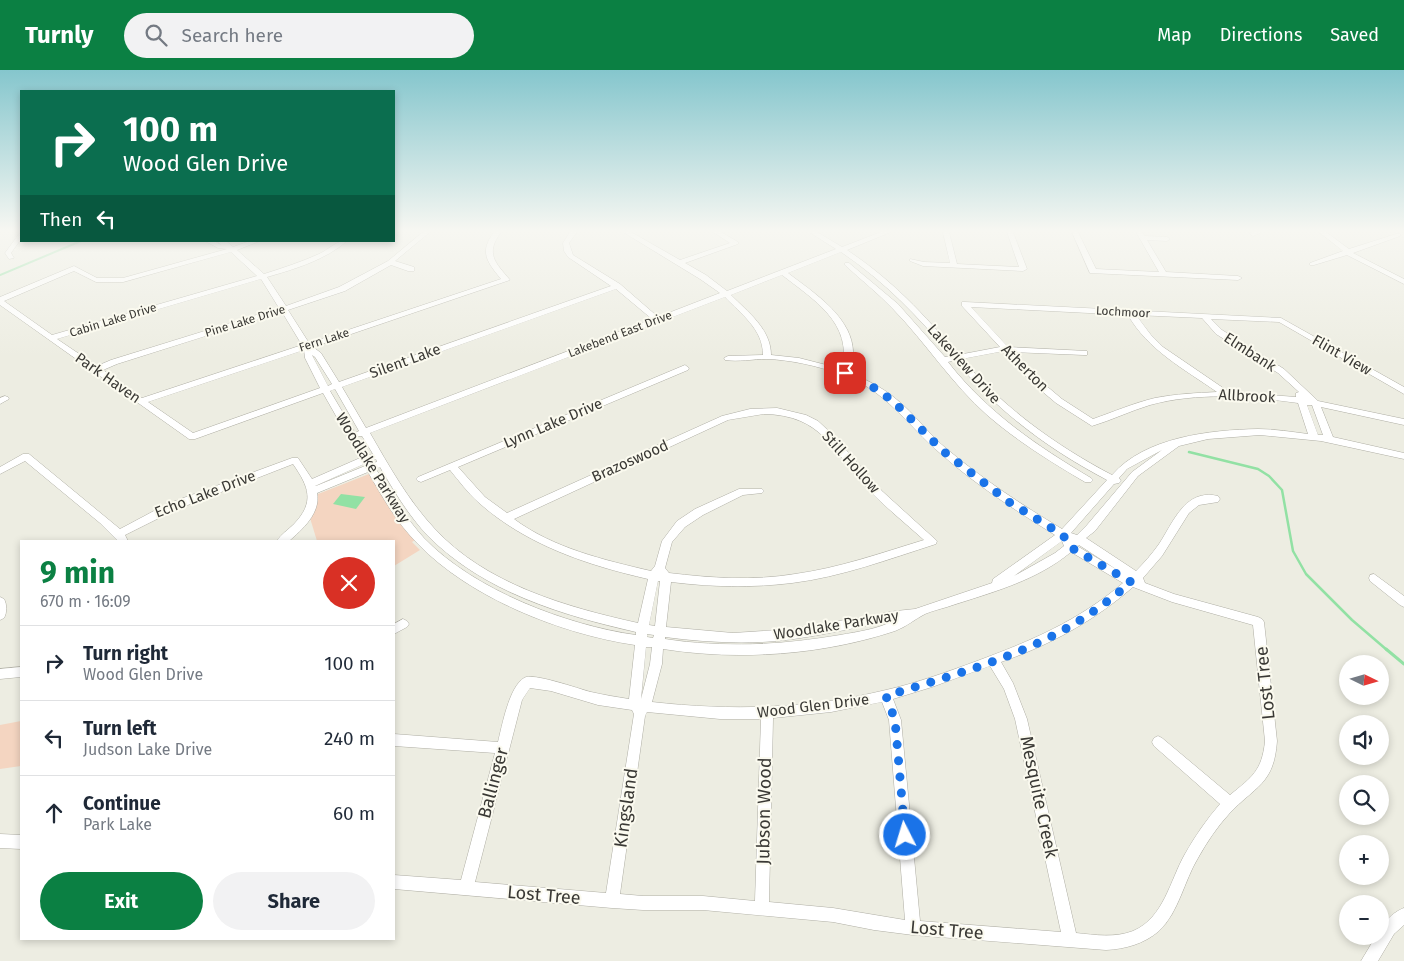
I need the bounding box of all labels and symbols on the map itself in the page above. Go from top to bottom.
street label: Cabin Lake Drive [68,300,158,340]
street label: Pine Lake Drive [203,302,287,340]
street label: Lochmoor [1095,304,1151,320]
street label: Lakebend East Drive [566,308,674,360]
street label: Lakeview Drive [924,321,1004,407]
street label: Fern Lake [297,325,351,355]
street label: Elmbank [1221,329,1280,376]
street label: Flint View [1309,331,1375,379]
street label: Silent Lake [367,340,443,382]
street label: Atherton [998,341,1052,395]
street label: Park Haven [72,349,144,407]
pin [824,352,866,394]
street label: Allbrook [1218,386,1276,406]
street label: Lynn Lake Drive [501,394,605,452]
street label: Woodlake Parkway [332,410,414,527]
street label: Still Hollow [818,427,884,497]
street label: Brazoswood [589,436,671,486]
street label: Echo Lake Drive [152,466,258,522]
street label: Woodlake Parkway [772,606,900,644]
street label: Lost Tree [1250,645,1280,721]
north arrow [1339,655,1389,705]
street label: Wood Glen Drive [756,690,870,722]
street label: Mesquite Creek [1015,734,1063,861]
street label: Ballinger [473,745,513,821]
street label: Jubson Wood [752,757,776,865]
street label: Kingsland [610,767,642,849]
position arrow [878,808,930,860]
street label: Lost Tree [506,881,582,909]
street label: Lost Tree [909,916,985,944]

